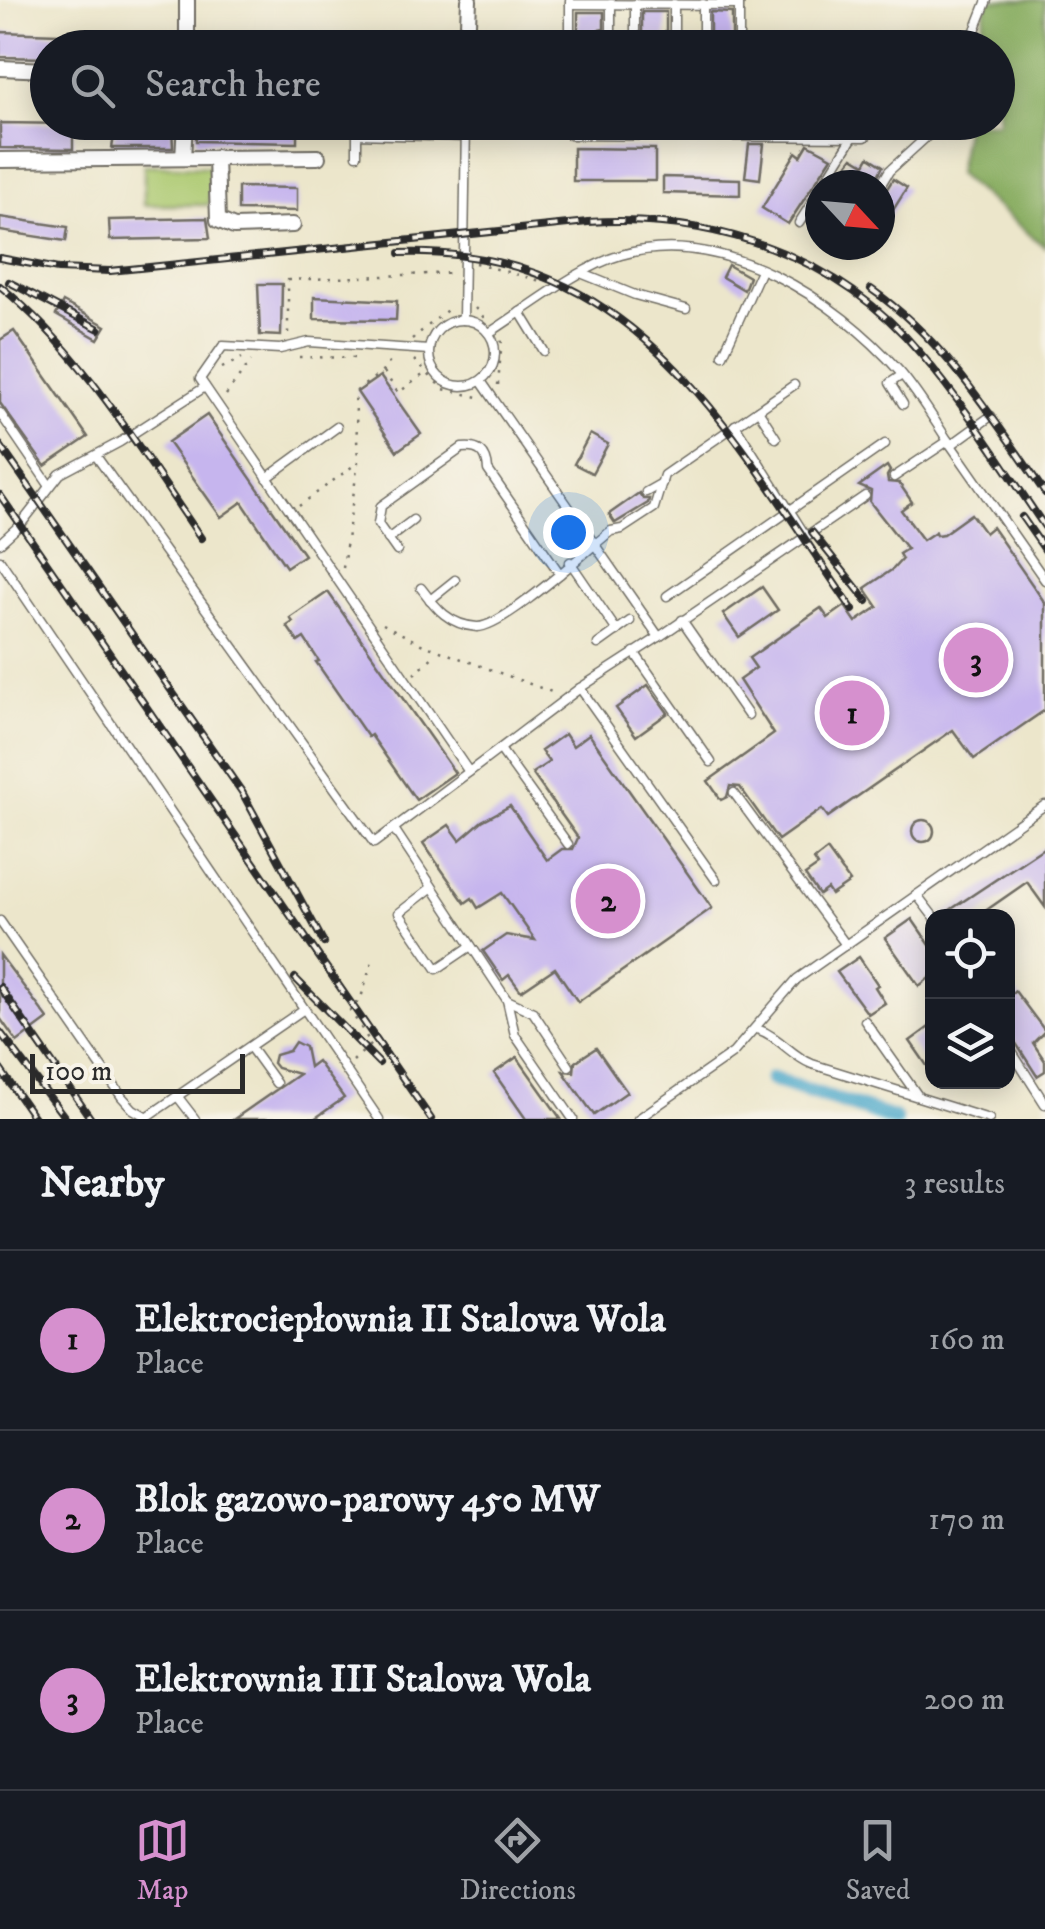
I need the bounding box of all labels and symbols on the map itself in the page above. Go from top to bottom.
north arrow [805,170,895,260]
your location [543,507,594,558]
pin: 3 [944,622,1008,698]
pin: 1 [820,676,884,750]
pin: 2 [576,864,640,938]
scale bar [30,1049,245,1094]

